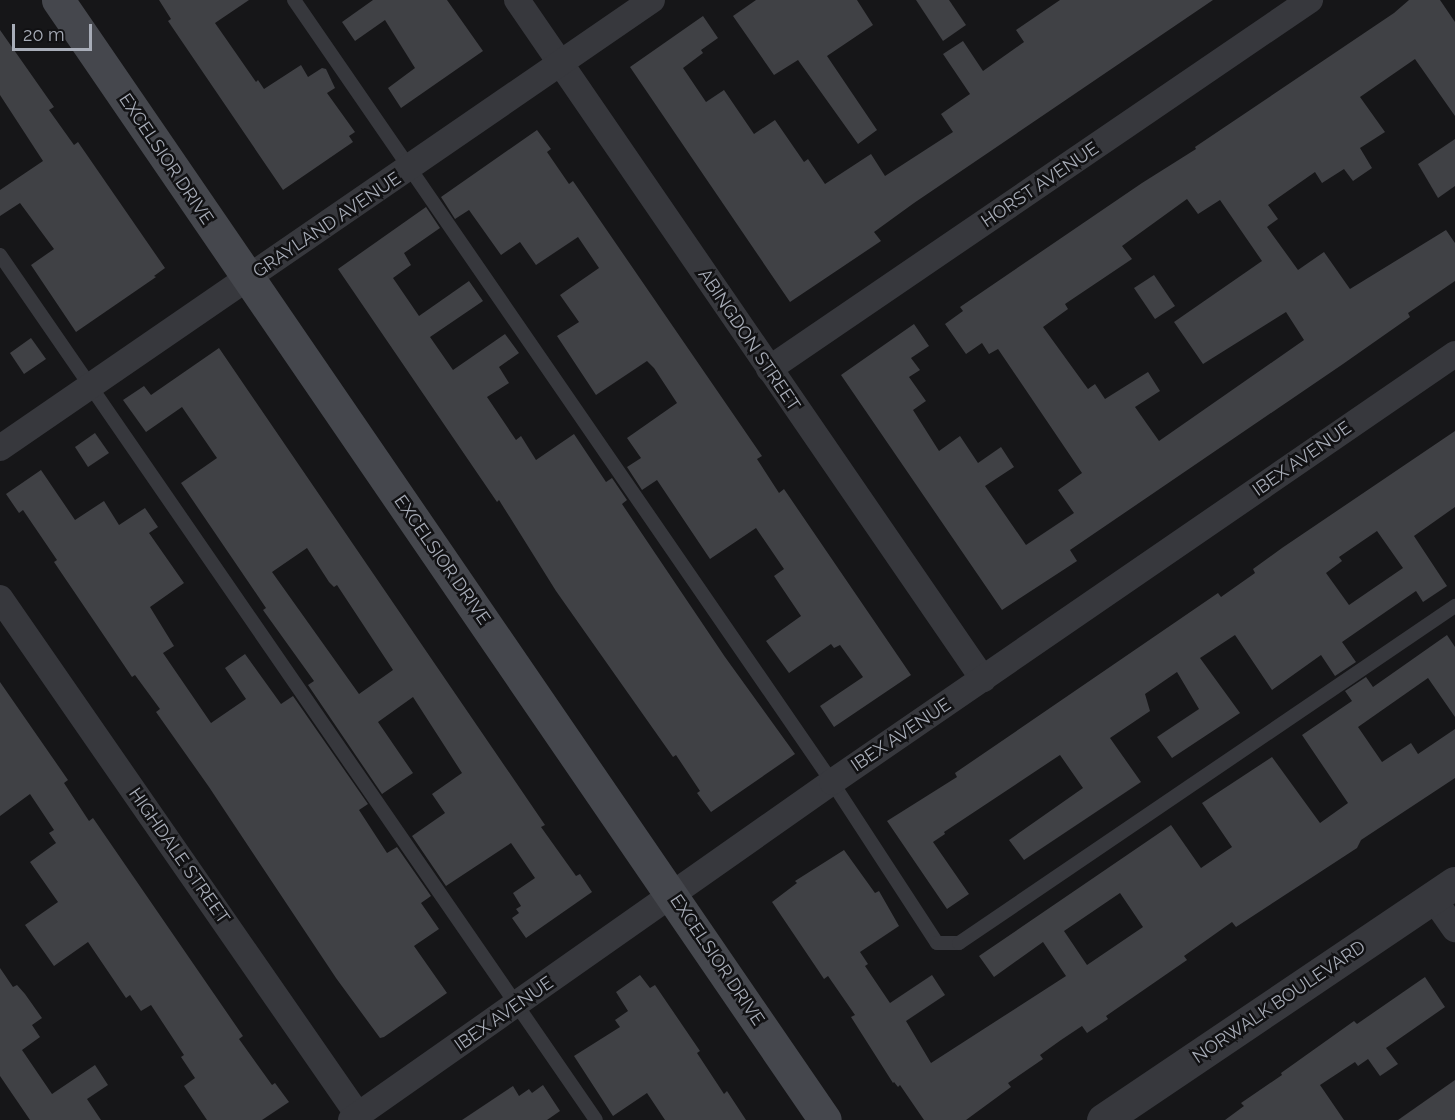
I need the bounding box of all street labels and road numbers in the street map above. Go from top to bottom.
street label: EXCELSIOR DRIVE [114,90,218,228]
street label: HORST AVENUE [977,138,1103,232]
street label: GRAYLAND AVENUE [249,167,405,283]
street label: ABINGDON STREET [693,265,805,415]
street label: IBEX AVENUE [1248,417,1356,501]
street label: EXCELSIOR DRIVE [389,491,495,629]
street label: IBEX AVENUE [847,694,955,776]
street label: HIGHDALE STREET [124,784,234,928]
street label: EXCELSIOR DRIVE [665,891,769,1029]
street label: NORWALK BOULEVARD [1188,936,1370,1068]
street label: IBEX AVENUE [450,972,558,1056]

